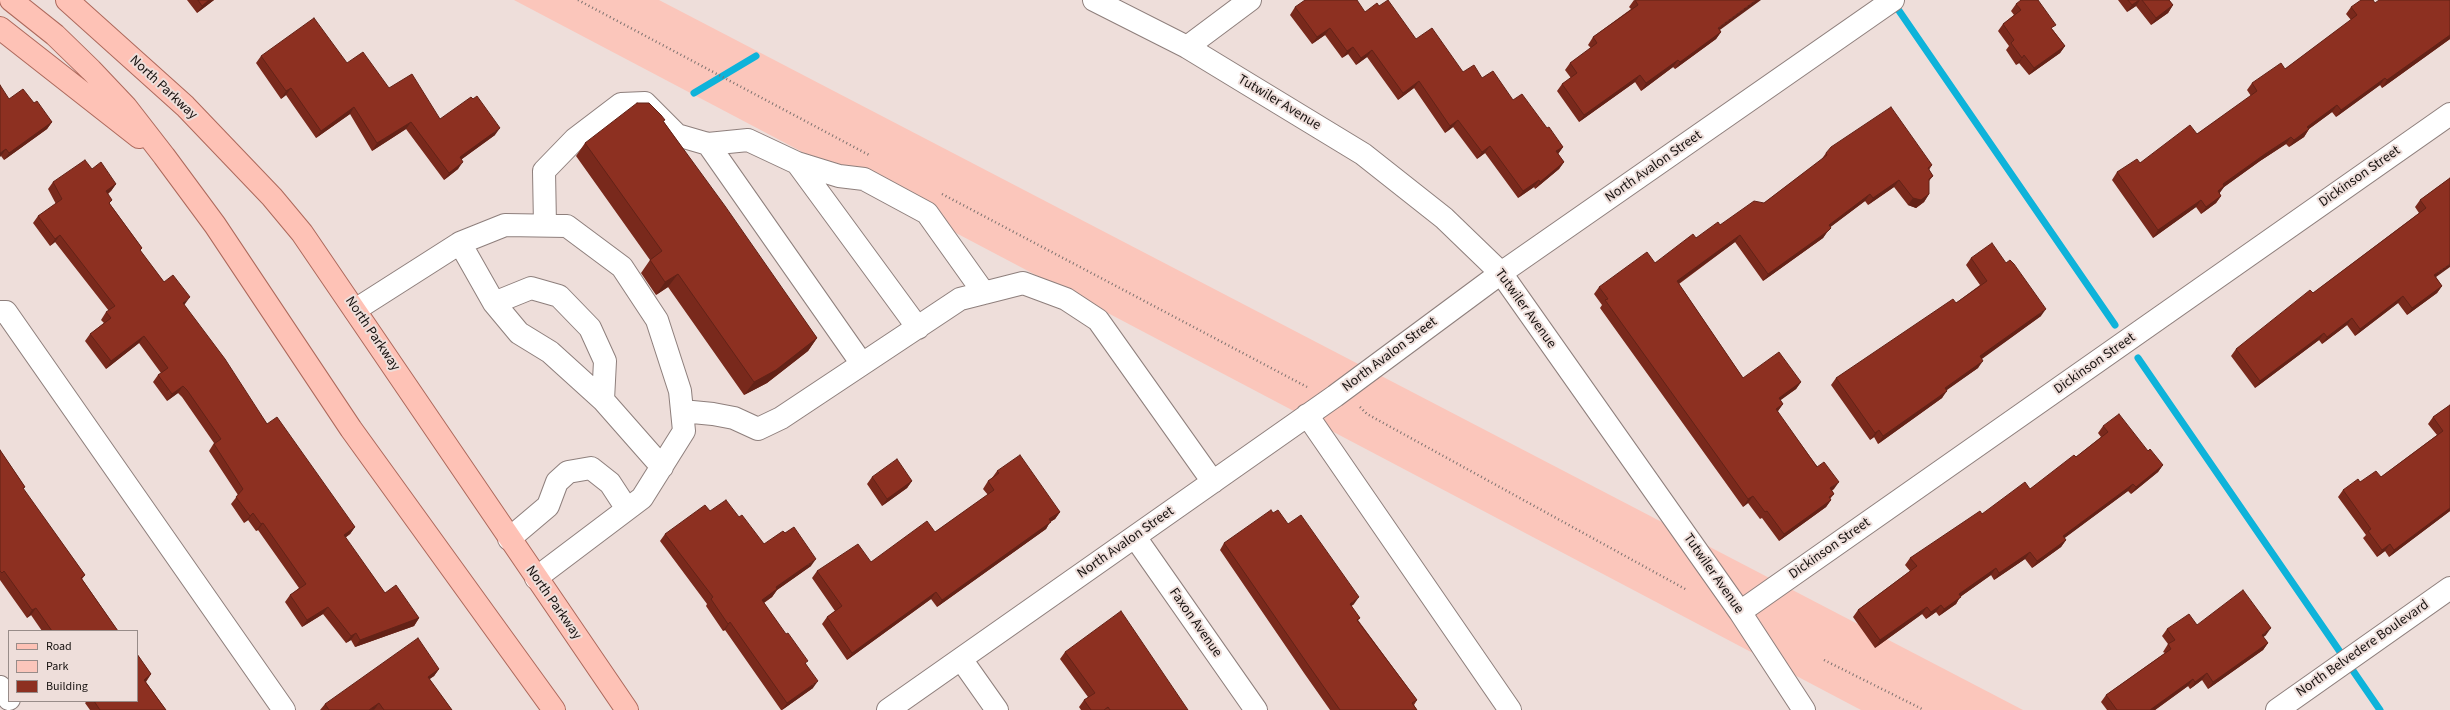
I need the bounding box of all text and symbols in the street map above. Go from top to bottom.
street label: North Parkway [126,52,200,124]
street label: Tutwiler Avenue [1234,72,1324,134]
street label: North Avalon Street [1602,127,1706,207]
street label: Dickinson Street [2316,143,2404,211]
street label: Tutwiler Avenue [1491,266,1559,352]
street label: North Parkway [341,294,403,374]
street label: North Avalon Street [1339,314,1441,396]
street label: Dickinson Street [2051,330,2139,398]
street label: North Avalon Street [1074,503,1178,583]
street label: Dickinson Street [1786,515,1874,583]
street label: Tutwiler Avenue [1679,531,1747,617]
street label: North Parkway [521,563,585,643]
street label: Faxon Avenue [1165,585,1225,661]
street label: North Belvedere Boulevard [2294,597,2432,701]
legend [8,630,138,702]
text: Road [46,638,72,655]
text: Park [46,658,68,675]
text: Building [46,678,88,695]

